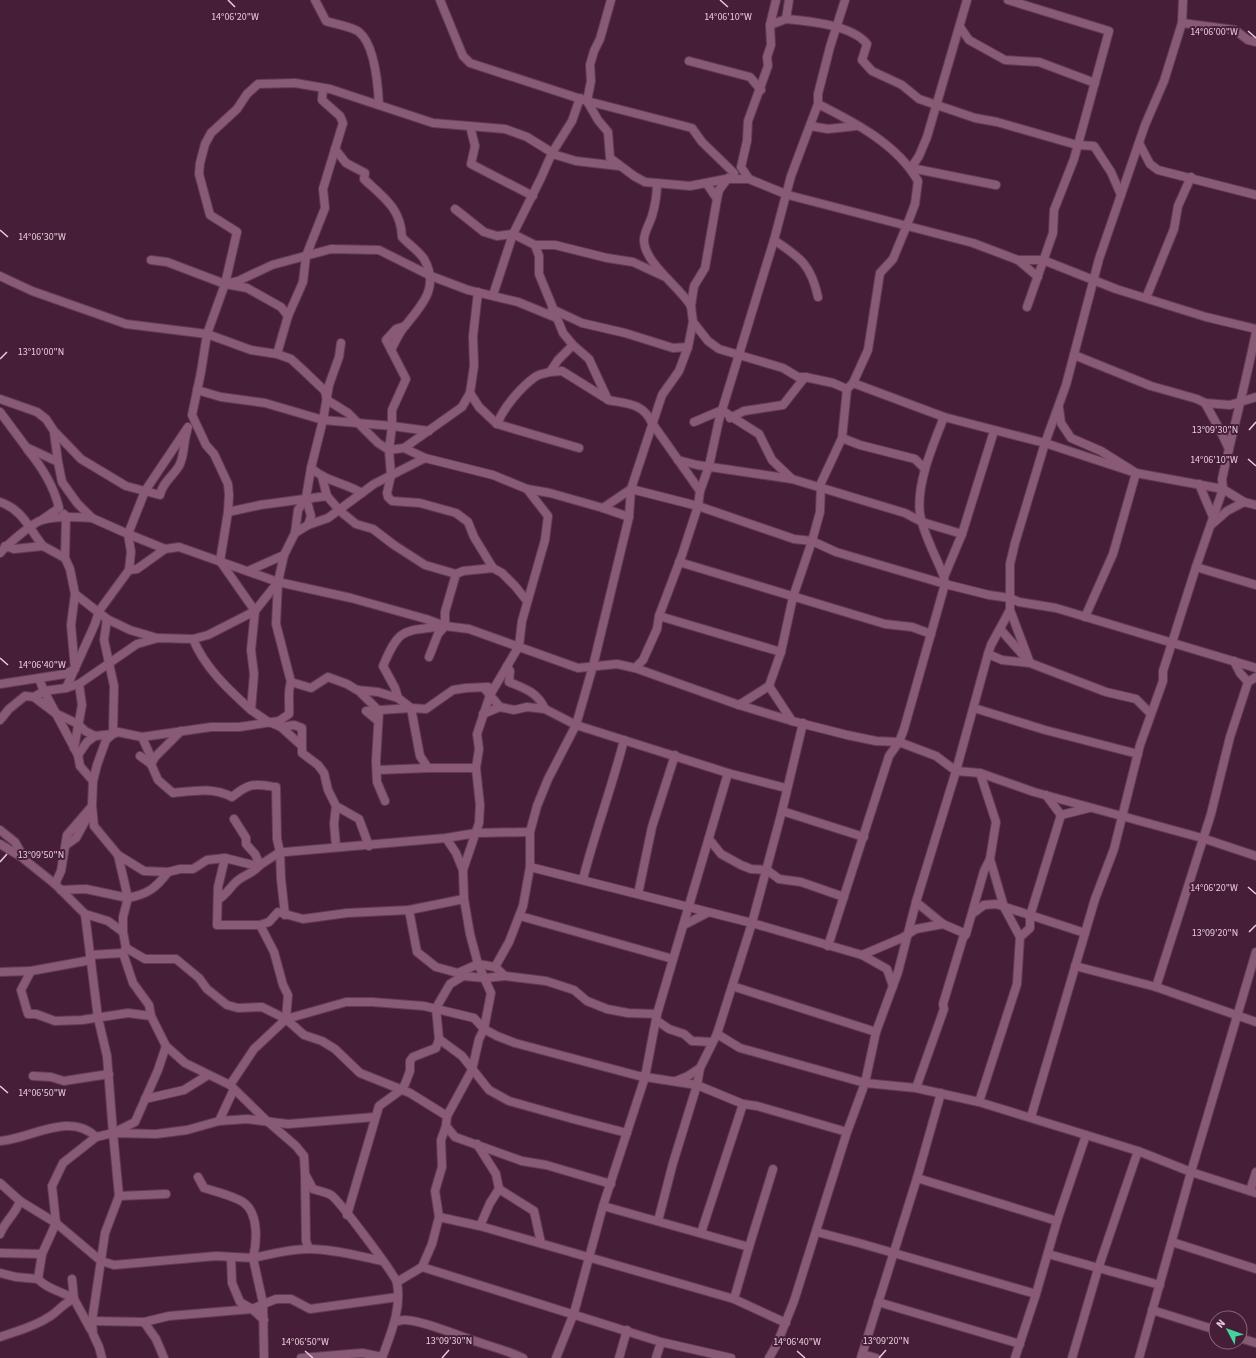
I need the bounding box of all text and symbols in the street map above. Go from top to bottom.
text: 14°06'20"W [211,10,259,24]
text: 14°06'10"W [704,10,752,24]
text: 14°06'00"W [1190,25,1238,39]
text: 14°06'30"W [18,230,66,244]
text: 13°10'00"N [18,345,64,359]
text: 13°09'30"N [1192,423,1238,437]
text: 14°06'10"W [1190,453,1238,467]
text: 14°06'40"W [18,658,66,672]
text: 13°09'50"N [18,848,64,862]
text: 14°06'20"W [1190,881,1238,895]
text: 13°09'20"N [1192,926,1238,940]
text: 14°06'50"W [18,1086,66,1100]
north arrow [1208,1310,1248,1350]
text: N [1213,1316,1229,1331]
text: 13°09'30"N [426,1334,472,1348]
text: 13°09'20"N [863,1334,909,1348]
text: 14°06'50"W [281,1335,329,1349]
text: 14°06'40"W [773,1335,821,1349]

